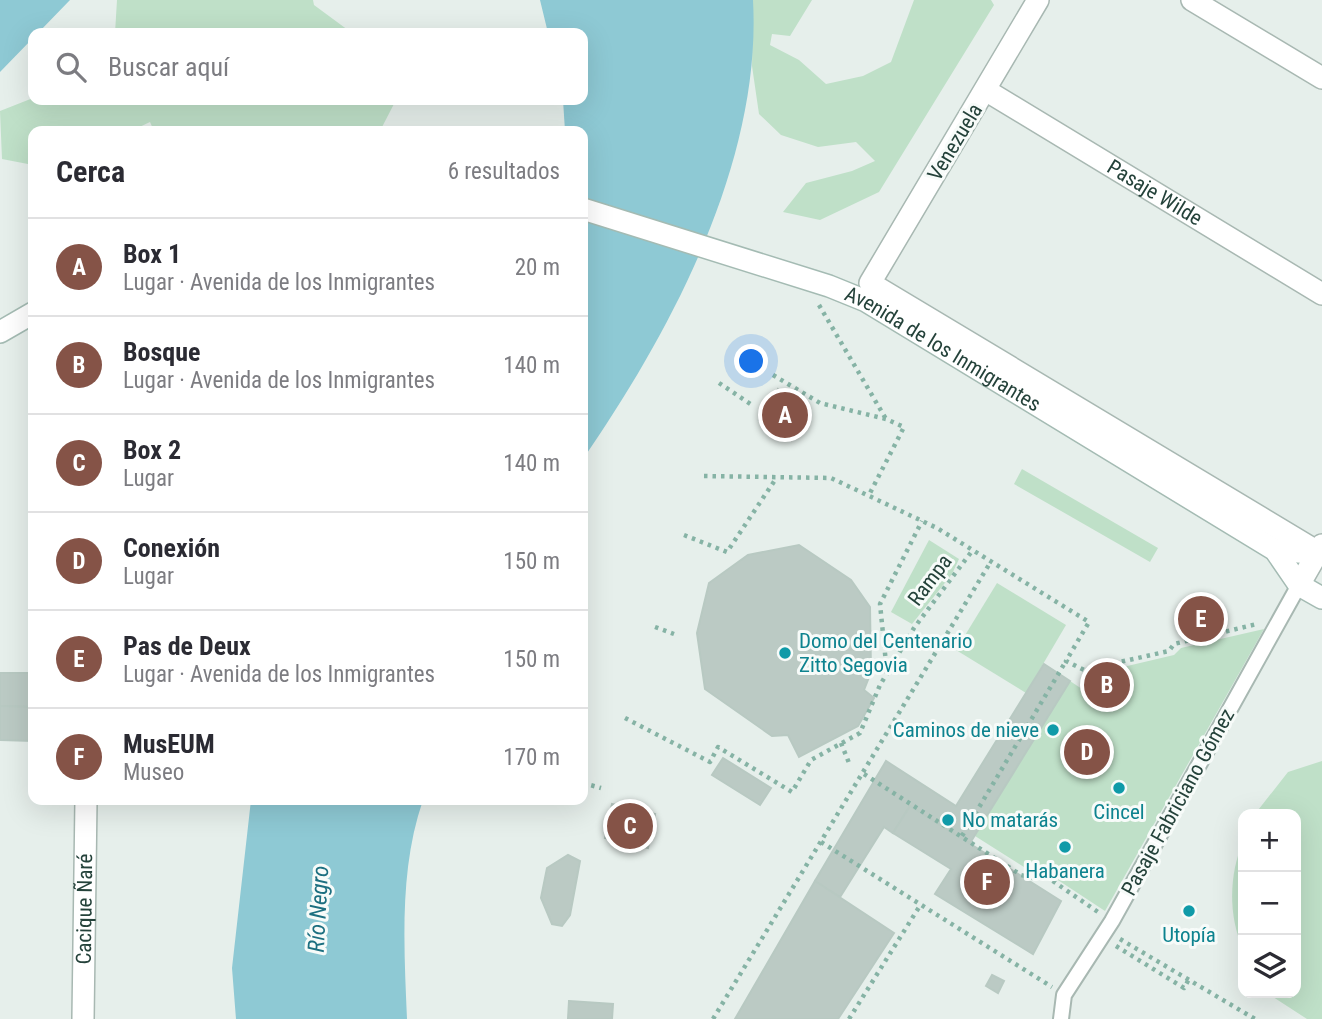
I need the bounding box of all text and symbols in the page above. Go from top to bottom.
search box [28,28,588,105]
icon: search [52,48,90,86]
text: Buscar aquí [108,52,229,82]
street label: Venezuela [923,99,987,185]
text: Cerca [56,154,125,189]
street label: Pasaje Wilde [1103,155,1207,231]
text: 6 resultados [448,158,560,185]
text: Box 1 [123,239,181,269]
text: A [72,254,86,281]
text: 20 m [515,254,560,281]
text: Lugar · Avenida de los Inmigrantes [123,269,435,296]
street label: Avenida de los Inmigrantes [841,282,1045,416]
text: Bosque [123,337,200,367]
your location [734,344,768,378]
text: B [73,352,85,379]
text: 140 m [503,352,560,379]
text: Lugar · Avenida de los Inmigrantes [123,367,435,394]
pin: A [762,389,808,441]
text: Box 2 [123,435,181,465]
text: C [72,450,86,477]
text: 140 m [503,450,560,477]
text: Lugar [123,465,174,492]
text: Conexión [123,533,220,563]
text: D [73,548,86,575]
text: 150 m [503,548,560,575]
street label: Rampa [903,550,957,610]
text: Lugar [123,563,174,590]
pin: E [1178,593,1224,645]
place label: Domo del Centenario Zitto Segovia [799,629,973,677]
text: Pas de Deux [123,631,251,661]
marker: Domo del Centenario Zitto Segovia [777,645,793,661]
text: E [73,646,85,673]
text: 150 m [503,646,560,673]
pin: B [1084,659,1130,711]
text: Lugar · Avenida de los Inmigrantes [123,661,435,688]
street label: Pasaje Fabriciano Gómez [1117,704,1239,900]
place label: Caminos de nieve [893,718,1039,742]
marker: Caminos de nieve [1045,722,1061,738]
pin: D [1064,726,1110,778]
text: MusEUM [123,729,215,759]
text: F [74,744,84,771]
text: 170 m [503,744,560,771]
text: Museo [123,759,184,786]
marker: Cincel [1111,780,1127,796]
pin: C [607,800,653,852]
place label: Cincel [1093,800,1145,824]
place label: No matarás [962,808,1058,832]
map controls [1238,809,1301,998]
button: + [1238,809,1301,872]
marker: No matarás [940,812,956,828]
marker: Habanera [1057,839,1073,855]
street label: Cacique Ñaré [72,853,97,965]
pin: F [964,856,1010,908]
place label: Habanera [1025,859,1105,883]
water label: Río Negro [303,865,334,953]
button: − [1238,872,1301,935]
marker: Utopía [1181,903,1197,919]
place label: Utopía [1162,923,1216,947]
button: layers [1238,935,1301,998]

